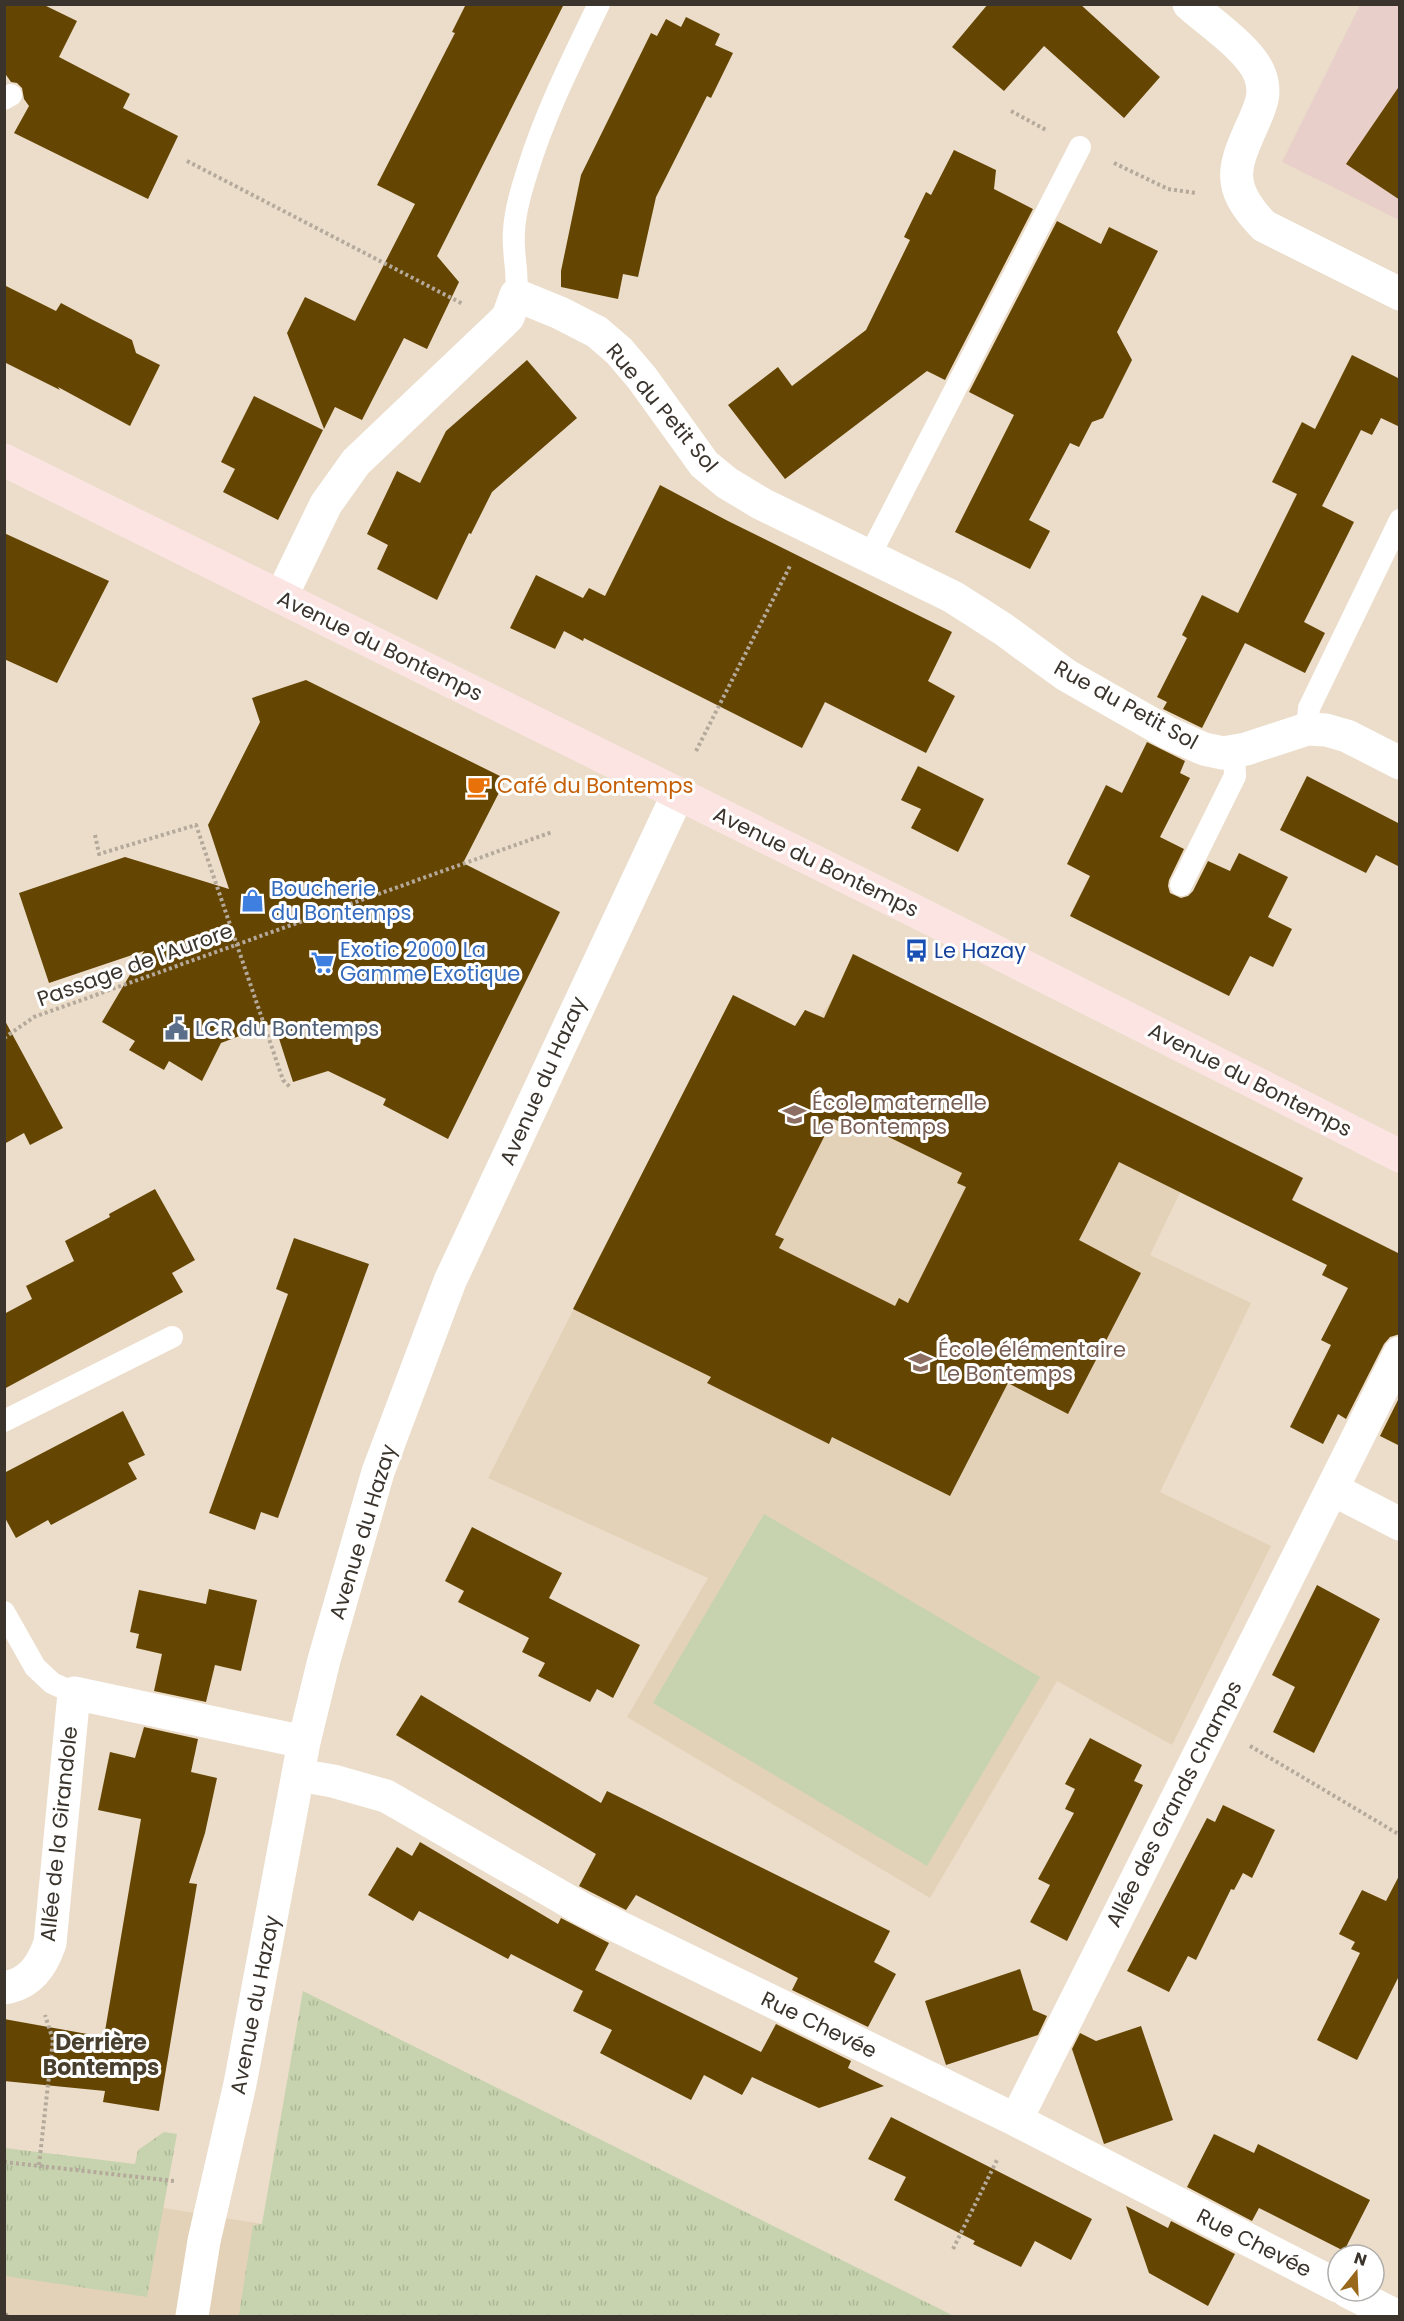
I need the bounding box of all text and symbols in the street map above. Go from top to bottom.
street label: Rue du Petit Sol [600,337,725,478]
street label: Avenue du Bontemps [273,583,488,708]
street label: Rue du Petit Sol [1049,653,1203,756]
place label: Café du Bontemps [497,771,693,800]
cafe icon: Café du Bontemps [466,773,492,799]
street label: Avenue du Bontemps [709,799,924,924]
place label: Boucherie du Bontemps [271,874,411,927]
shop icon: Boucherie du Bontemps [240,888,266,914]
street label: Passage de l'Aurore [33,916,237,1013]
place label: Exotic 2000 La Gamme Exotique [340,935,520,988]
place label: Le Hazay [934,936,1026,965]
bus stop icon: Le Hazay [903,938,929,964]
supermarket icon: Exotic 2000 La Gamme Exotique [309,949,335,975]
street label: Avenue du Hazay [492,992,593,1170]
place label: LCR du Bontemps [195,1014,379,1043]
public building icon: LCR du Bontemps [164,1016,190,1042]
street label: Avenue du Bontemps [1143,1016,1357,1144]
place label: École maternelle Le Bontemps [812,1088,987,1141]
school or university icon: École maternelle Le Bontemps [781,1102,807,1128]
place label: École élémentaire Le Bontemps [938,1335,1126,1388]
school or university icon: École élémentaire Le Bontemps [907,1349,933,1375]
street label: Avenue du Hazay [322,1440,403,1623]
street label: Allée des Grands Champs [1099,1676,1248,1932]
street label: Allée de la Girandole [33,1725,84,1943]
street label: Avenue du Hazay [223,1913,286,2097]
street label: Rue Chevée [757,1984,882,2065]
district label: Derrière Bontemps [43,2027,159,2083]
street label: Rue Chevée [1192,2201,1317,2284]
north arrow [1326,2243,1386,2303]
text: N [1351,2246,1370,2272]

